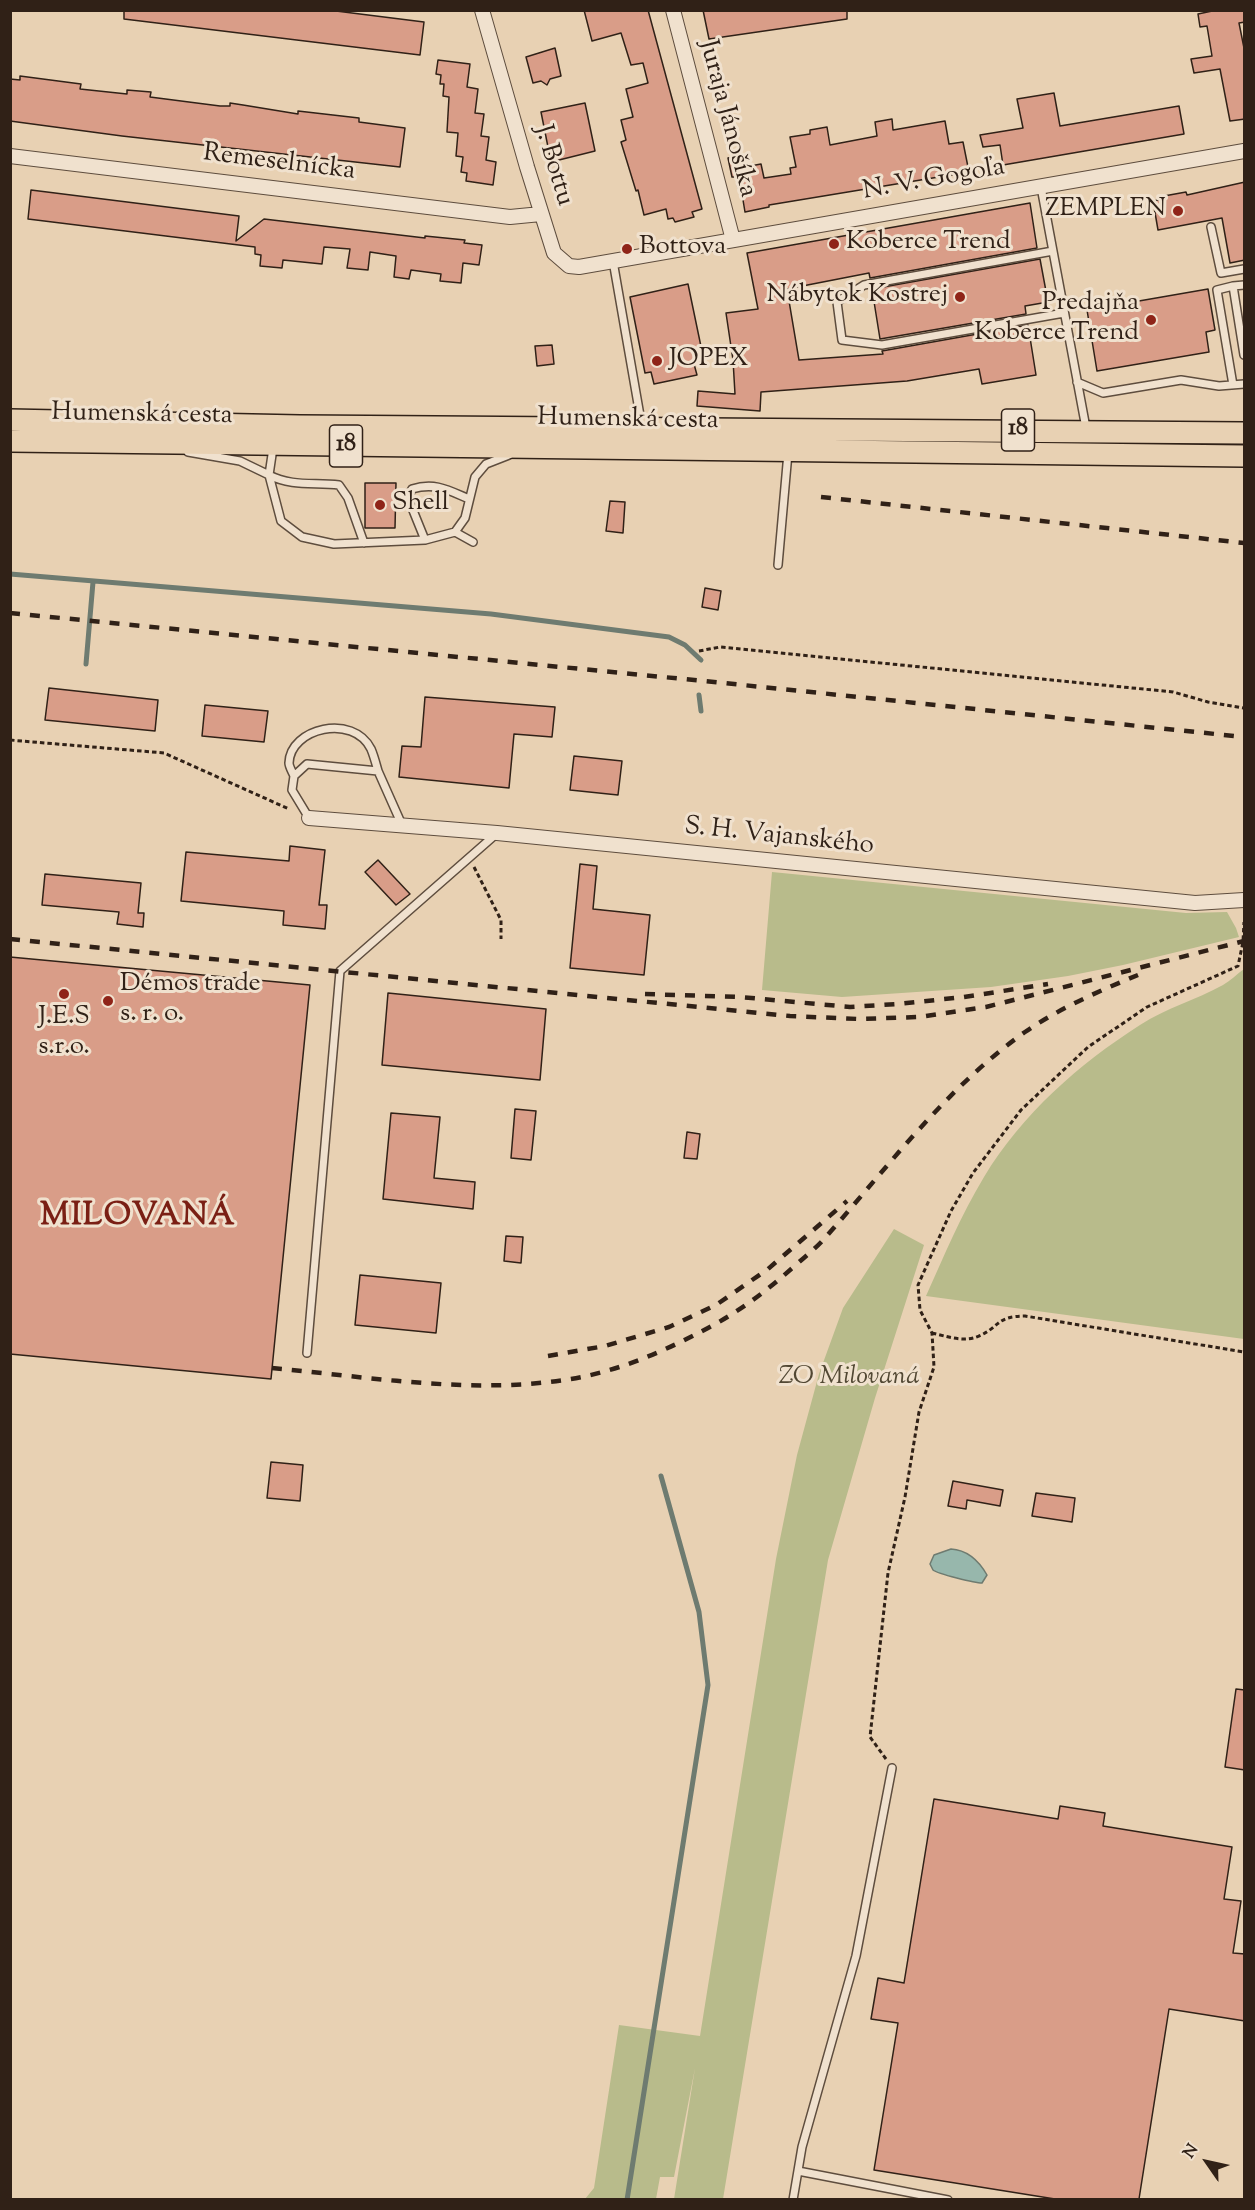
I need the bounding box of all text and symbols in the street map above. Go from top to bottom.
street label: Juraja Jánošíka [690,37,762,201]
street label: J. Bottu [525,122,579,210]
street label: Remeselnícka [201,139,357,189]
street label: N. V. Gogoľa [861,153,1007,209]
place label: ZEMPLEN [1045,195,1166,227]
marker: ZEMPLEN [1171,204,1185,218]
place label: Koberce Trend [846,228,1011,260]
place label: Bottova [639,233,726,265]
marker: Koberce Trend [827,237,841,251]
marker: Bottova [620,242,634,256]
place label: Nábytok Kostrej [767,281,948,313]
place label: Predajňa Koberce Trend [974,289,1139,350]
marker: Nábytok Kostrej [953,290,967,304]
marker: Predajňa Koberce Trend [1144,313,1158,327]
place label: JOPEX [669,345,749,377]
marker: JOPEX [650,354,664,368]
street label: Humenská cesta [51,399,233,433]
street label: Humenská cesta [537,404,719,438]
road number: 18 [1002,409,1034,451]
road number: 18 [330,425,362,467]
place label: Shell [392,489,449,521]
marker: Shell [373,498,387,512]
street label: S. H. Vajanského [683,813,875,863]
place label: Démos trade s. r. o. [120,970,261,1032]
marker: J.E.S s.r.o. [57,987,71,1001]
marker: Démos trade s. r. o. [101,994,115,1008]
place label: J.E.S s.r.o. [38,1003,90,1064]
district label: MILOVANÁ [40,1200,236,1238]
park label: ZO Milovaná [779,1363,919,1395]
north arrow [1177,2132,1237,2192]
text: N [1179,2140,1205,2163]

